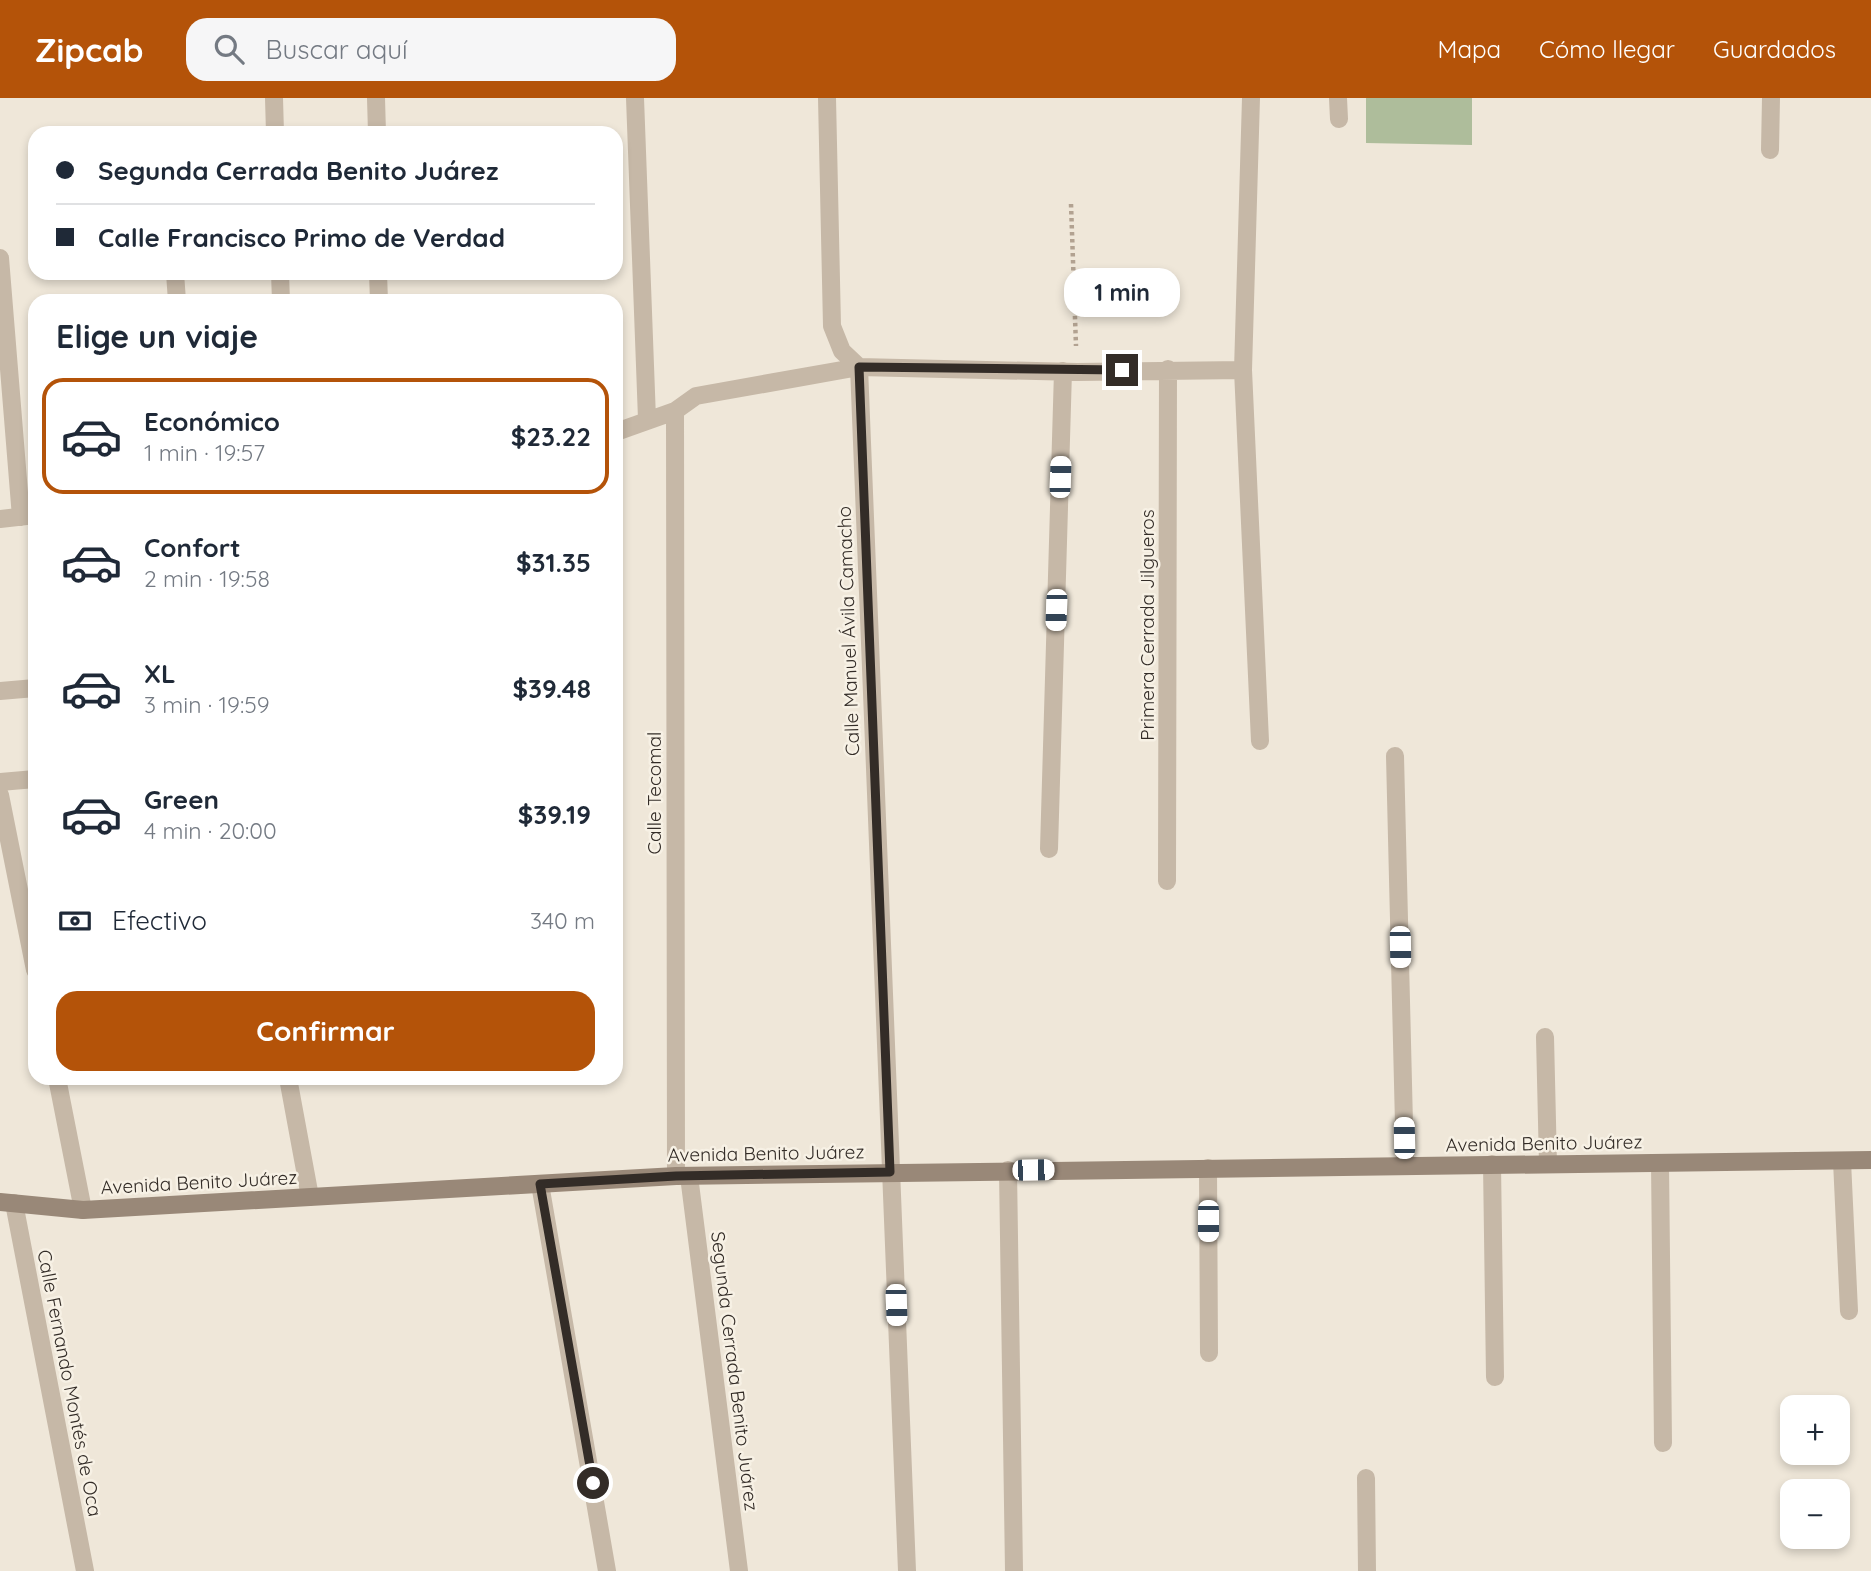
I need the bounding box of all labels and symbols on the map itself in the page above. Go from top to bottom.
callout: 1 min [1064,268,1180,317]
route end [1106,354,1138,386]
car [1049,456,1072,498]
street label: Calle Manuel Ávila Camacho [832,506,864,756]
street label: Primera Cerrada Jilgueros [1135,509,1159,741]
car [1045,589,1068,631]
street label: Calle Tecomal [642,732,666,854]
car [1390,926,1411,968]
car [1394,1117,1415,1159]
street label: Avenida Benito Juárez [1445,1129,1643,1157]
street label: Avenida Benito Juárez [667,1139,865,1167]
car [1012,1159,1055,1181]
street label: Avenida Benito Juárez [100,1165,298,1199]
car [1198,1200,1219,1242]
street label: Segunda Cerrada Benito Juárez [706,1230,764,1512]
street label: Calle Fernando Montés de Oca [32,1247,108,1519]
car [885,1284,908,1326]
route start [577,1467,609,1499]

